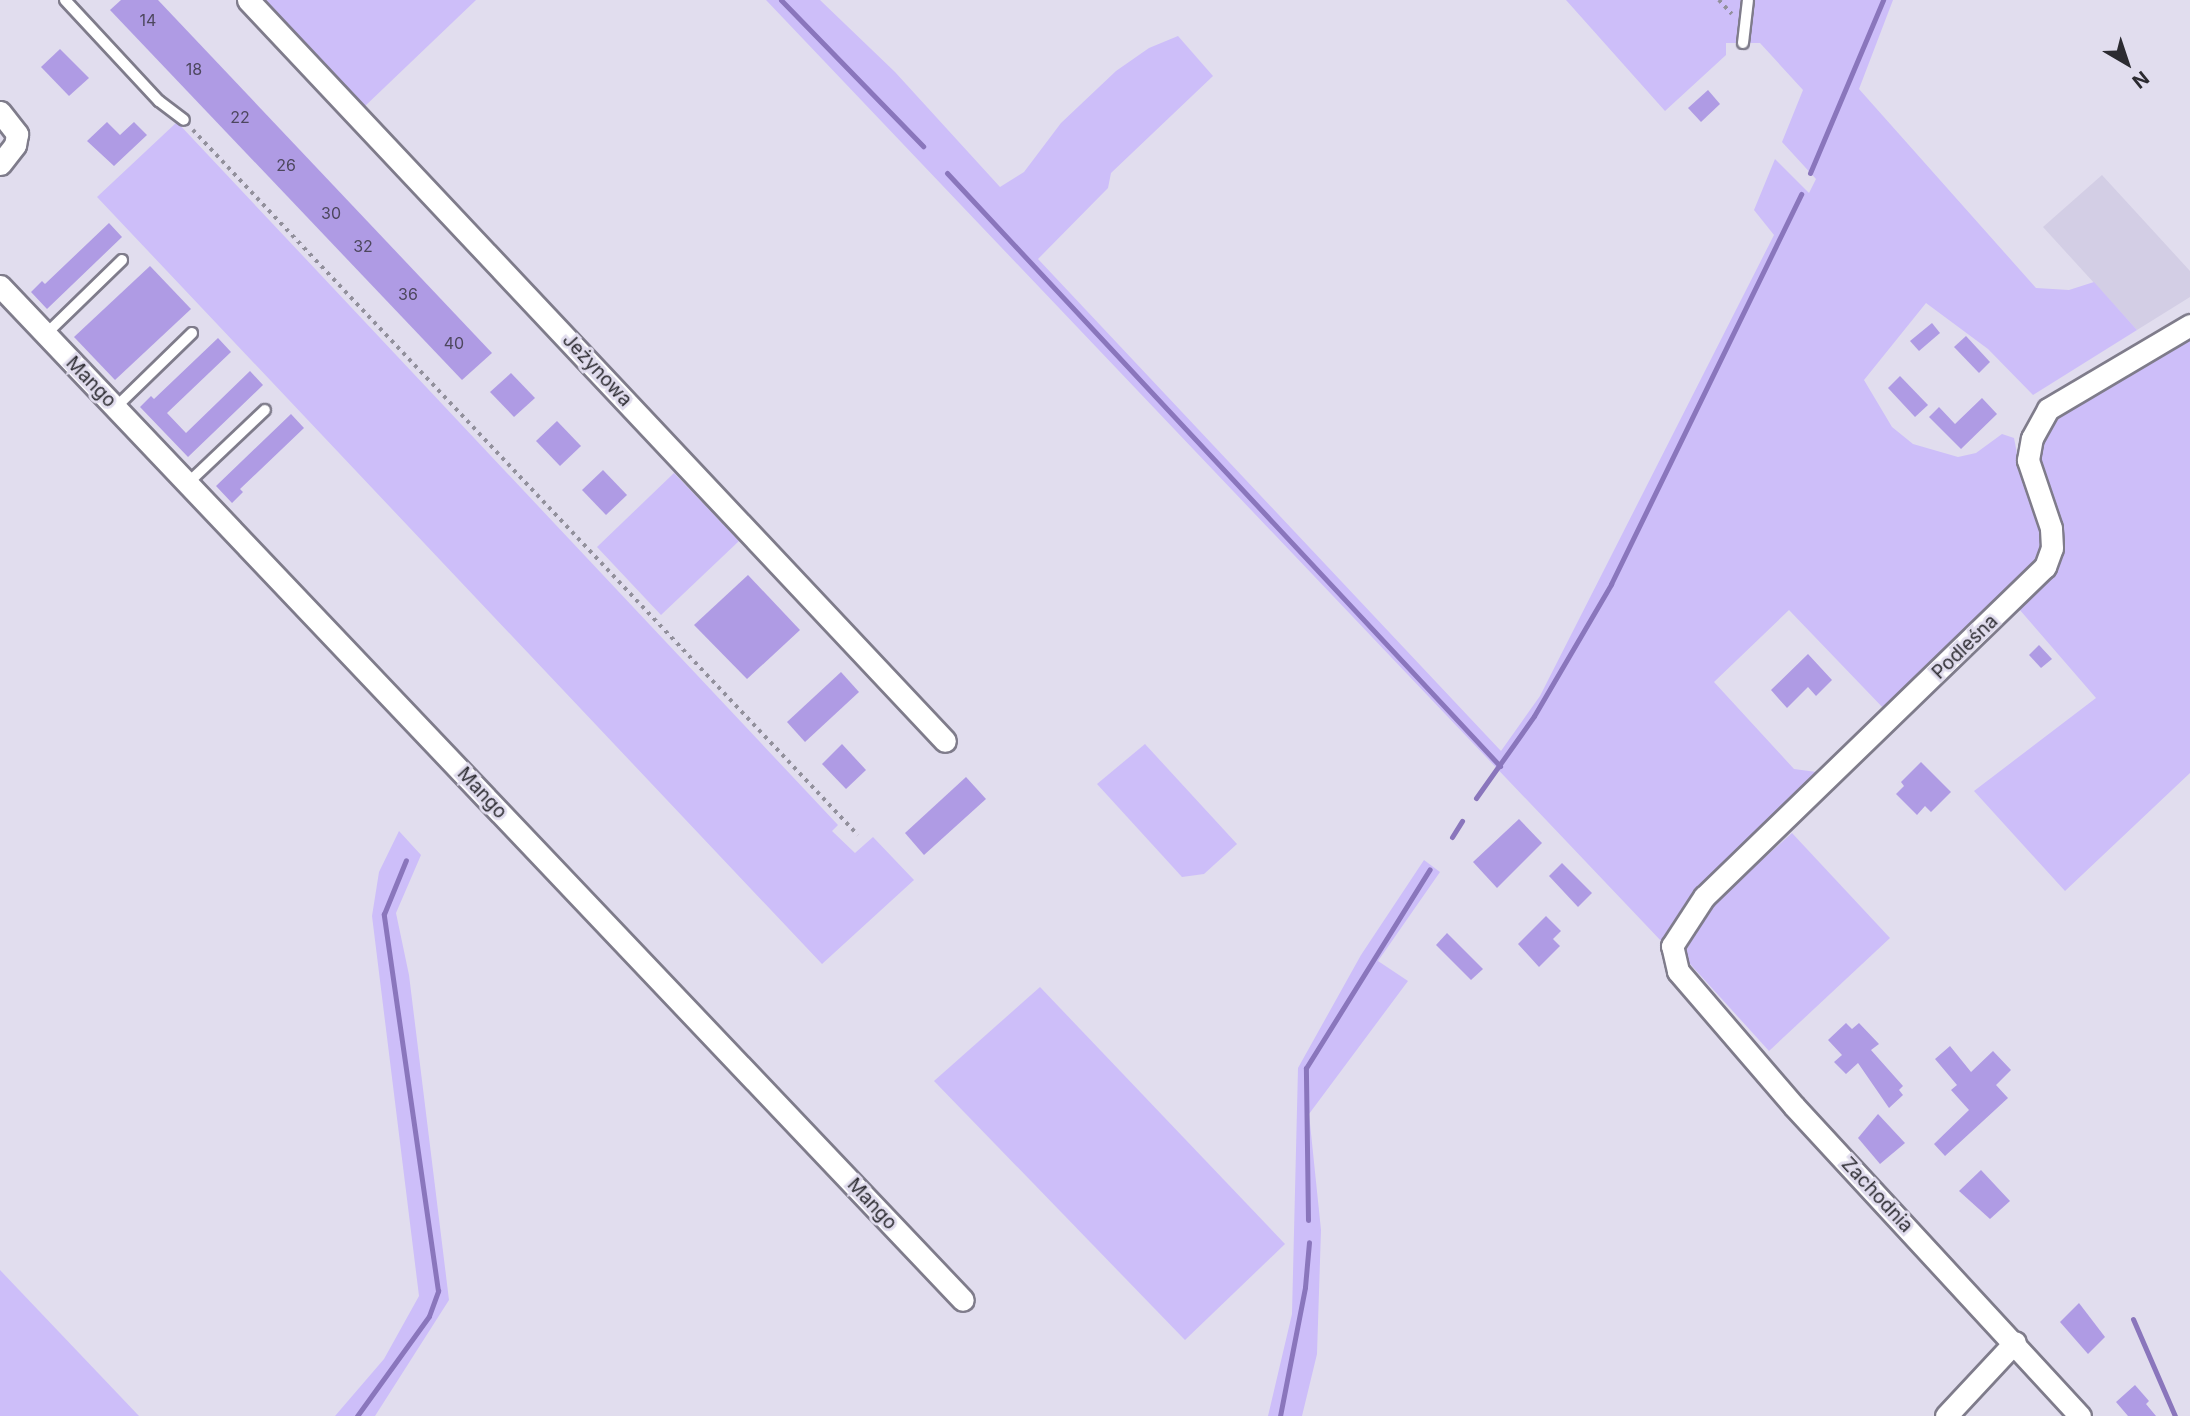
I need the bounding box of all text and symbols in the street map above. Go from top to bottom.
house number: 14 [140,10,156,30]
north arrow [2092,28,2162,98]
house number: 18 [186,59,202,79]
text: N [2128,66,2153,93]
house number: 22 [230,107,250,127]
house number: 26 [276,155,296,175]
house number: 30 [321,203,341,223]
house number: 32 [353,236,373,256]
house number: 36 [398,284,418,304]
street label: Jeżynowa [558,329,636,411]
house number: 40 [444,333,464,353]
street label: Mango [61,352,121,412]
street label: Podleśna [1927,610,2003,684]
street label: Mango [452,763,512,823]
street label: Zachodnia [1837,1153,1917,1237]
street label: Mango [842,1174,902,1234]

